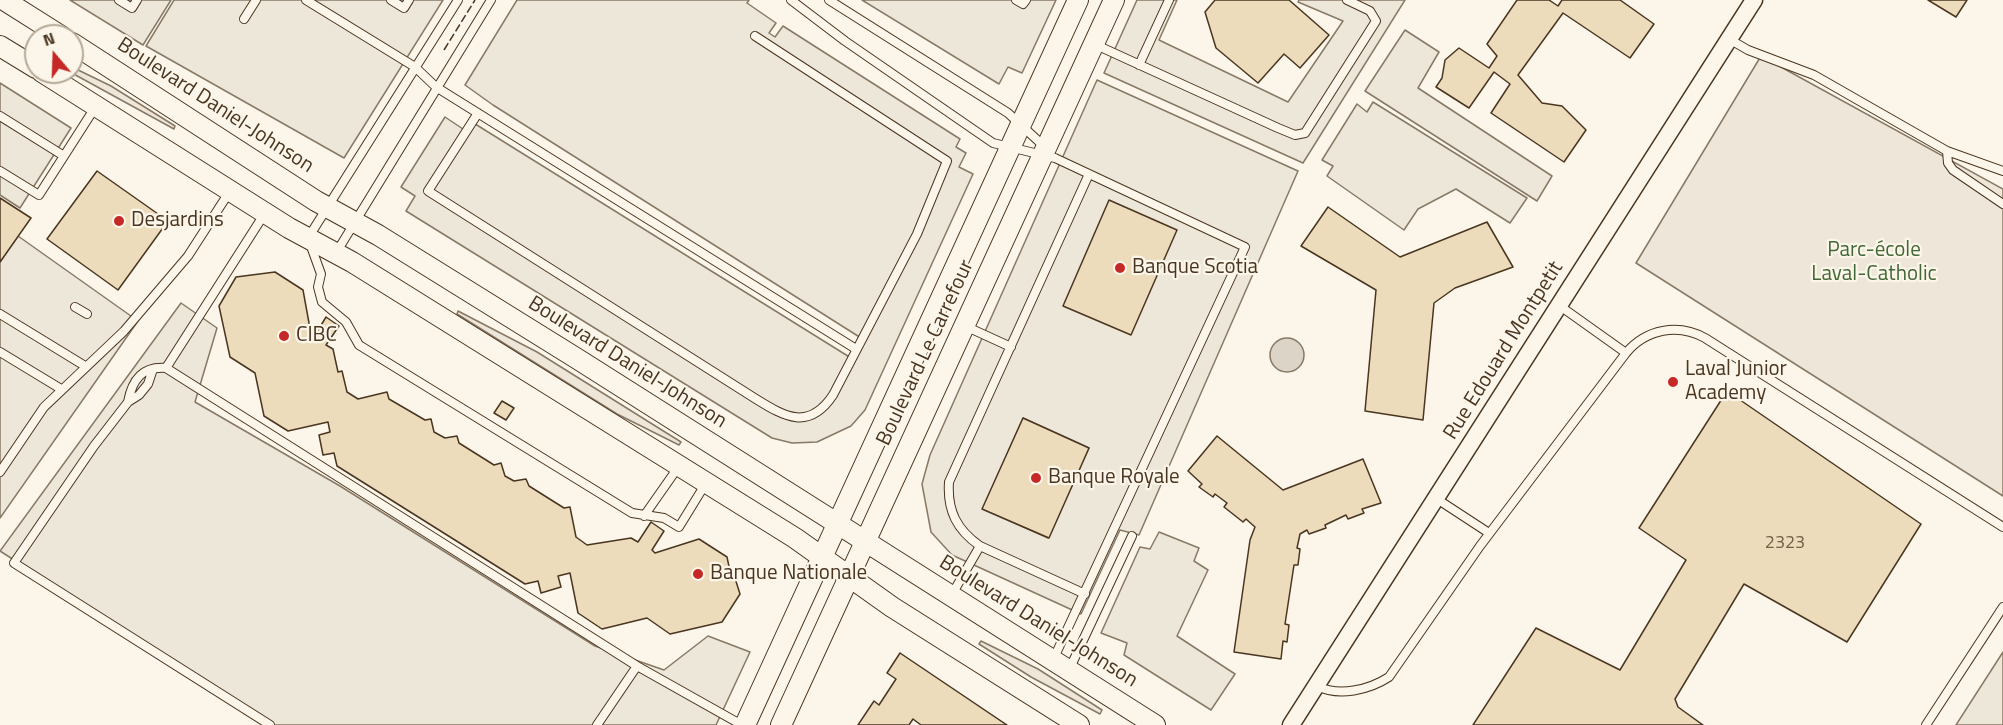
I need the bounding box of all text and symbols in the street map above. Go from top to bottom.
north arrow [24,24,84,84]
text: N [40,26,58,52]
street label: Boulevard Daniel-Johnson [112,33,318,179]
place label: Desjardins [131,208,224,234]
marker: Desjardins [112,214,126,228]
park label: Parc-école Laval-Catholic [1811,238,1937,288]
place label: Banque Scotia [1132,255,1258,281]
street label: Boulevard Le Carrefour [872,256,980,450]
street label: Rue Edouard Montpetit [1439,257,1569,445]
marker: Banque Scotia [1113,261,1127,275]
street label: Boulevard Daniel-Johnson [523,292,731,434]
place label: CIBC [296,323,337,349]
marker: CIBC [277,329,291,343]
place label: Laval Junior Academy [1685,357,1787,407]
marker: Laval Junior Academy [1666,375,1680,389]
place label: Banque Royale [1048,465,1180,491]
marker: Banque Royale [1029,471,1043,485]
house number: 2323 [1765,533,1805,555]
street label: Boulevard Daniel-Johnson [934,551,1142,693]
place label: Banque Nationale [710,561,867,587]
marker: Banque Nationale [691,567,705,581]

